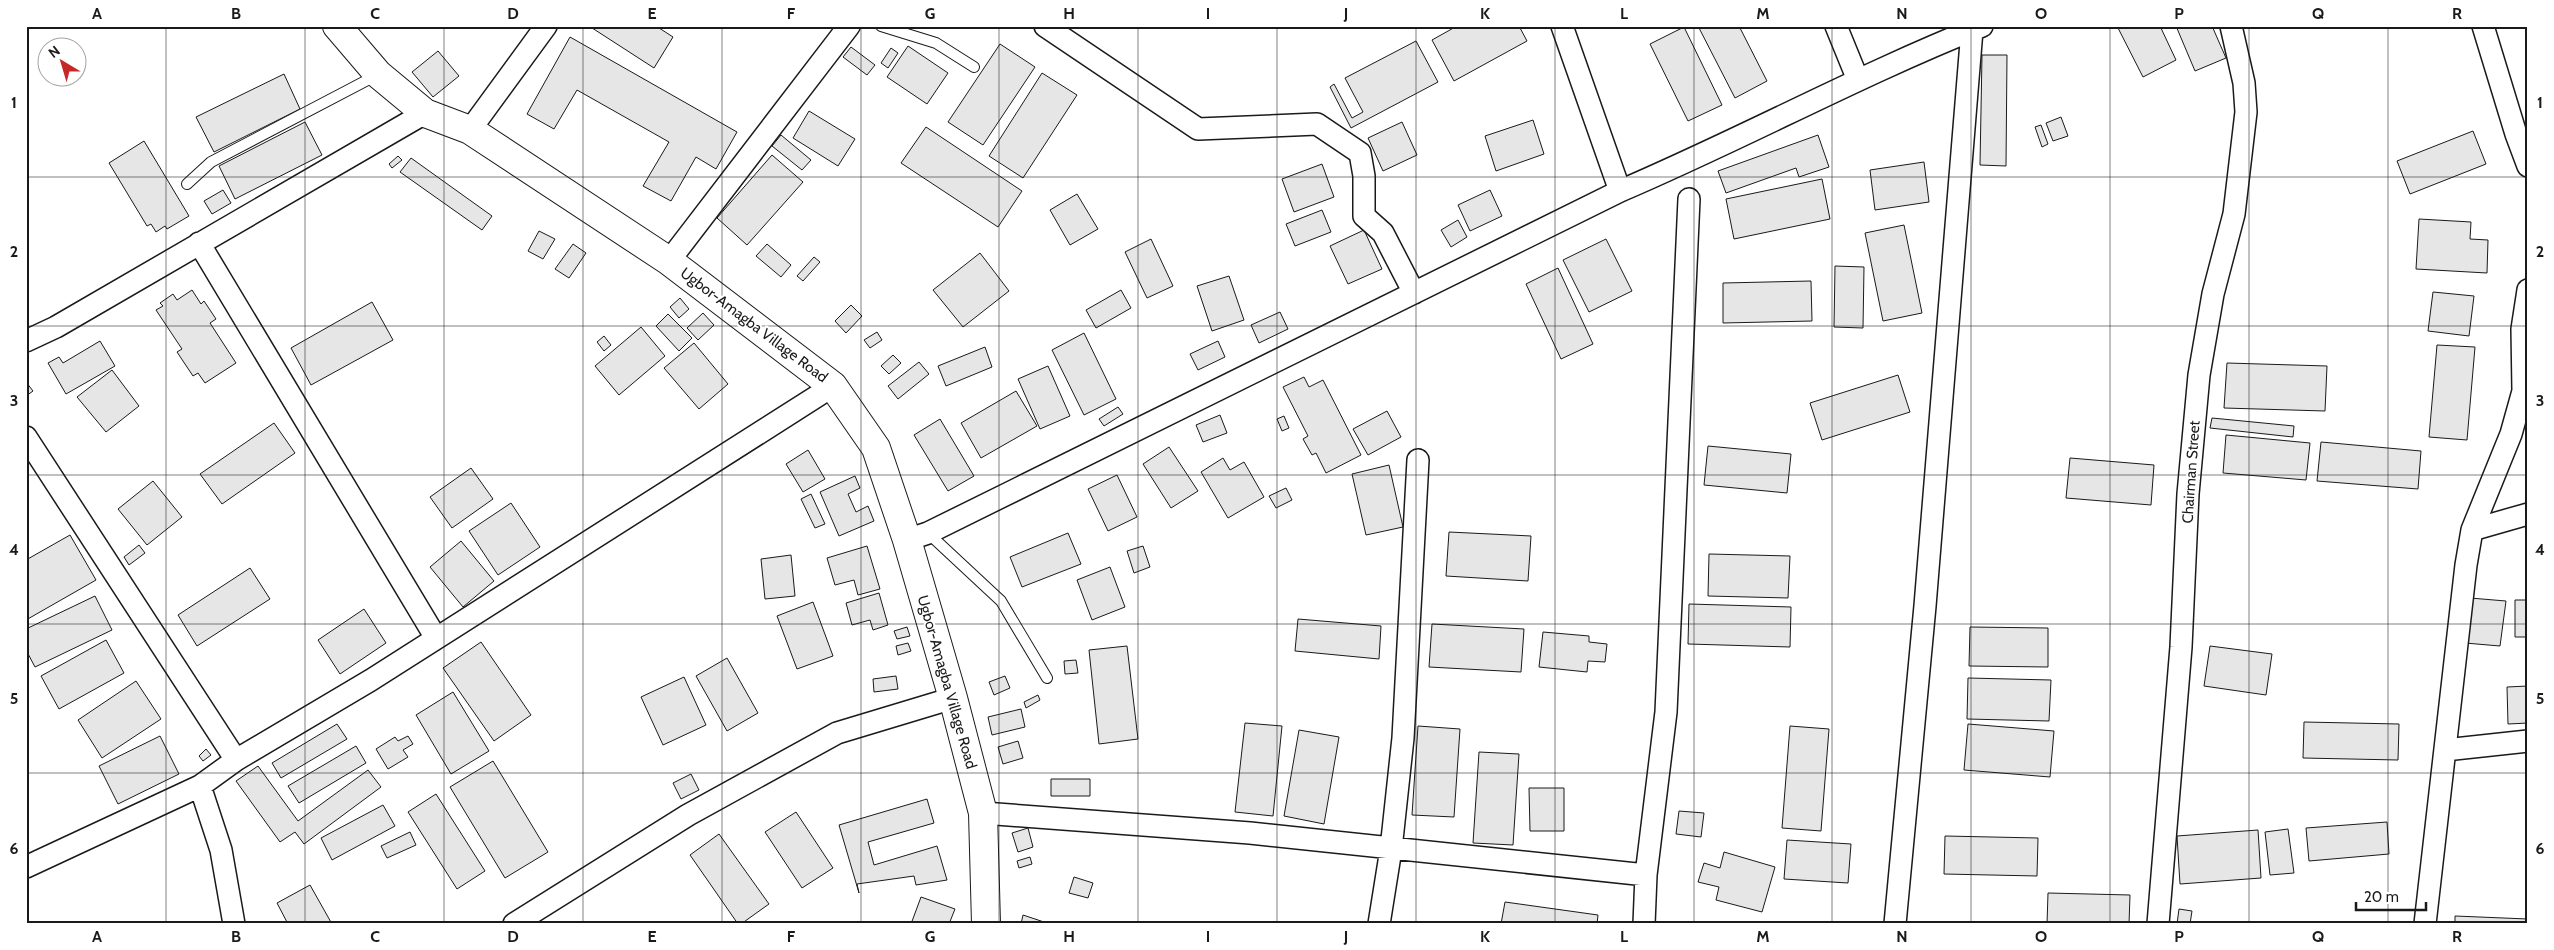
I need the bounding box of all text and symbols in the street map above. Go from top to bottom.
text: A [92,4,102,23]
text: B [231,4,241,23]
text: C [370,4,380,23]
text: D [507,4,519,23]
text: E [647,4,657,23]
text: F [787,4,796,23]
text: G [925,4,935,23]
text: H [1063,4,1075,23]
text: I [1206,4,1210,23]
text: J [1343,4,1348,23]
text: K [1480,4,1490,23]
text: L [1620,4,1628,23]
text: M [1756,4,1770,23]
text: N [1896,4,1908,23]
text: O [2035,4,2047,23]
text: P [2174,4,2184,23]
text: Q [2312,4,2324,23]
text: R [2452,4,2462,23]
north arrow [38,38,88,88]
text: N [45,42,63,62]
text: 1 [11,93,17,112]
text: 1 [2537,93,2543,112]
text: 2 [10,242,18,261]
text: 2 [2536,242,2544,261]
street label: Ugbor-Amagba Village Road [677,264,831,386]
text: 3 [10,391,18,410]
text: 3 [2536,391,2544,410]
street label: Chairman Street [2178,420,2204,524]
text: 4 [9,540,19,559]
text: 4 [2535,540,2545,559]
street label: Ugbor-Amagba Village Road [914,593,980,771]
text: 5 [10,689,18,708]
text: 5 [2536,689,2544,708]
text: 6 [10,839,19,858]
text: 6 [2536,839,2545,858]
scale bar [2356,880,2426,912]
text: 20 m [2364,888,2399,906]
text: A [92,927,102,946]
text: B [231,927,241,946]
text: C [370,927,380,946]
text: D [507,927,519,946]
text: E [647,927,657,946]
text: F [787,927,796,946]
text: G [925,927,935,946]
text: H [1063,927,1075,946]
text: I [1206,927,1210,946]
text: J [1343,927,1348,946]
text: K [1480,927,1490,946]
text: L [1620,927,1628,946]
text: M [1756,927,1770,946]
text: N [1896,927,1908,946]
text: O [2035,927,2047,946]
text: P [2174,927,2184,946]
text: Q [2312,927,2324,946]
text: R [2452,927,2462,946]

